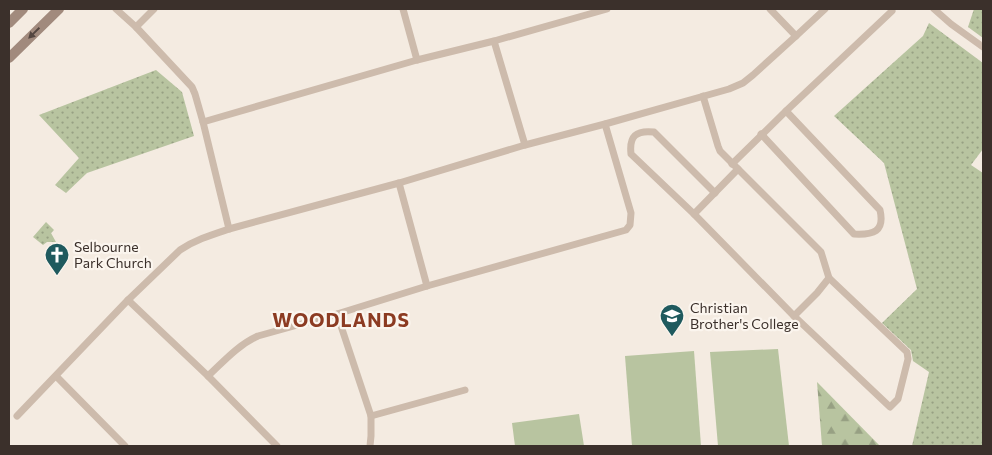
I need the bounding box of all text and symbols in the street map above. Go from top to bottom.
one-way arrow [29,27,41,39]
place label: Selbourne Park Church [74,238,152,271]
church icon: Selbourne Park Church [44,242,70,276]
place label: Christian Brother's College [690,299,799,332]
school or university icon: Christian Brother's College [659,303,685,337]
district label: WOODLANDS [272,308,410,331]

